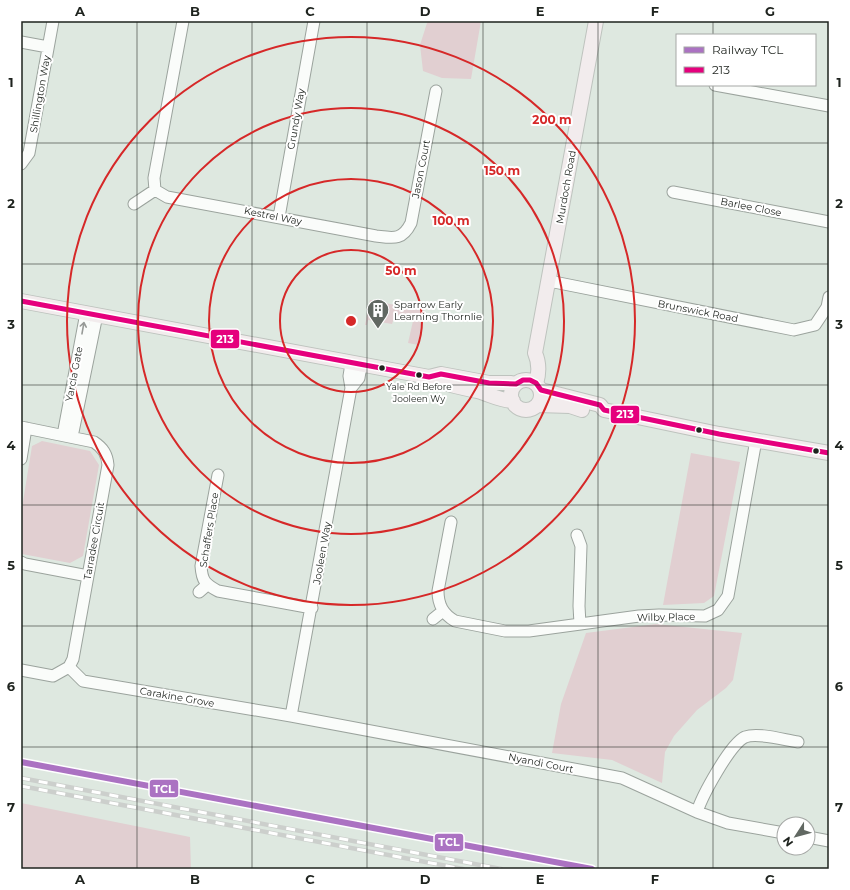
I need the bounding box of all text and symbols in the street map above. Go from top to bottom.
text: A [74,3,86,19]
text: B [190,3,200,19]
text: C [305,3,315,19]
text: D [420,3,431,19]
text: E [536,3,545,19]
text: F [651,3,659,19]
text: G [765,3,775,19]
legend [676,34,816,86]
text: Railway TCL [712,42,783,57]
street label: Shillington Way [27,54,53,134]
text: 213 [712,62,730,77]
text: 1 [8,74,14,90]
text: 1 [836,74,842,90]
street label: Grundy Way [284,87,308,151]
text: 200 m [532,112,572,127]
street label: Jason Court [409,139,433,200]
street label: Murdoch Road [553,149,579,225]
text: 150 m [484,163,520,178]
text: 2 [7,195,15,211]
street label: Barlee Close [719,195,783,219]
text: 2 [835,195,843,211]
street label: Kestrel Way [243,204,304,228]
text: 100 m [433,213,469,228]
text: 50 m [385,263,417,278]
building icon: Sparrow Early Learning Thornlie [365,297,391,330]
street label: Brunswick Road [657,297,739,325]
place label: Sparrow Early Learning Thornlie [394,298,482,323]
centre of rings [344,314,358,328]
text: 3 [6,316,15,332]
text: 3 [834,316,843,332]
one-way arrow [79,322,87,335]
line badge: 213 [210,329,240,349]
text: 213 [216,332,234,346]
street label: Yarcla Gate [62,345,86,403]
unlabelled marker [377,363,387,373]
marker: Yale Rd Before Jooleen Wy [414,370,424,380]
place label: Yale Rd Before Jooleen Wy [386,381,452,404]
line badge: 213 [610,405,640,424]
text: 213 [616,407,634,421]
unlabelled marker [694,425,704,435]
text: 4 [7,437,16,453]
text: 4 [835,437,844,453]
unlabelled marker [811,446,821,456]
street label: Schaffers Place [197,491,221,569]
street label: Tarradee Circuit [81,501,107,581]
street label: Jooleen Way [310,520,334,586]
text: 5 [7,557,15,573]
text: 5 [835,557,843,573]
street label: Wilby Place [637,610,695,624]
text: 6 [7,678,16,694]
text: 6 [835,678,844,694]
street label: Carakine Grove [139,684,215,710]
street label: Nyandi Court [507,750,575,776]
line badge: TCL [149,779,179,798]
text: TCL [153,782,175,796]
text: 7 [7,799,15,815]
text: 7 [835,799,843,815]
north arrow [776,816,816,856]
line badge: TCL [434,833,464,852]
text: N [780,834,796,850]
text: TCL [438,835,460,849]
text: A [74,871,86,887]
text: B [190,871,200,887]
text: C [305,871,315,887]
text: D [420,871,431,887]
text: E [536,871,545,887]
text: F [651,871,659,887]
text: G [765,871,775,887]

